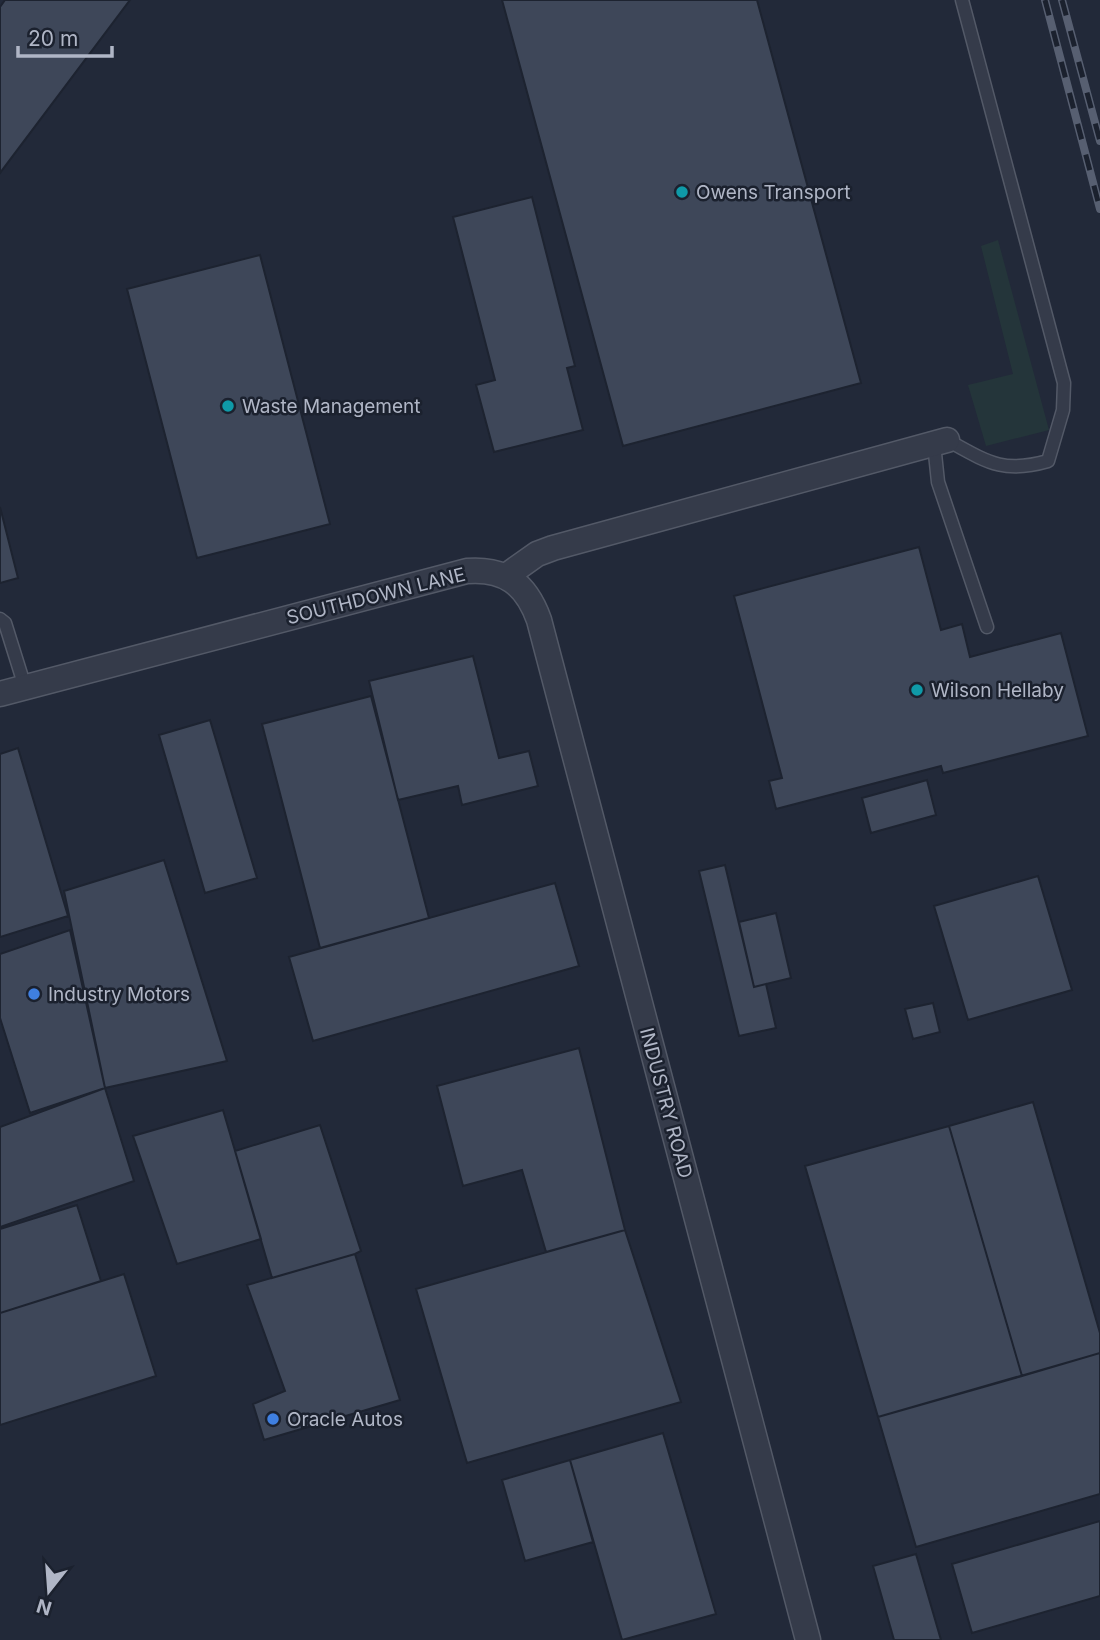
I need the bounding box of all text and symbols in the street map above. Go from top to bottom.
scale bar [18,14,112,58]
text: 20 m [28,26,78,51]
place label: Owens Transport [696,181,850,204]
marker: Owens Transport [674,184,690,200]
place label: Waste Management [242,395,421,418]
marker: Waste Management [220,398,236,414]
street label: SOUTHDOWN LANE [284,563,468,629]
place label: Wilson Hellaby [931,679,1064,702]
marker: Wilson Hellaby [909,682,925,698]
place label: Industry Motors [48,983,190,1006]
marker: Industry Motors [26,986,42,1002]
street label: INDUSTRY ROAD [635,1025,697,1181]
place label: Oracle Autos [287,1408,403,1431]
marker: Oracle Autos [265,1411,281,1427]
north arrow [14,1556,84,1626]
text: N [34,1594,54,1620]

